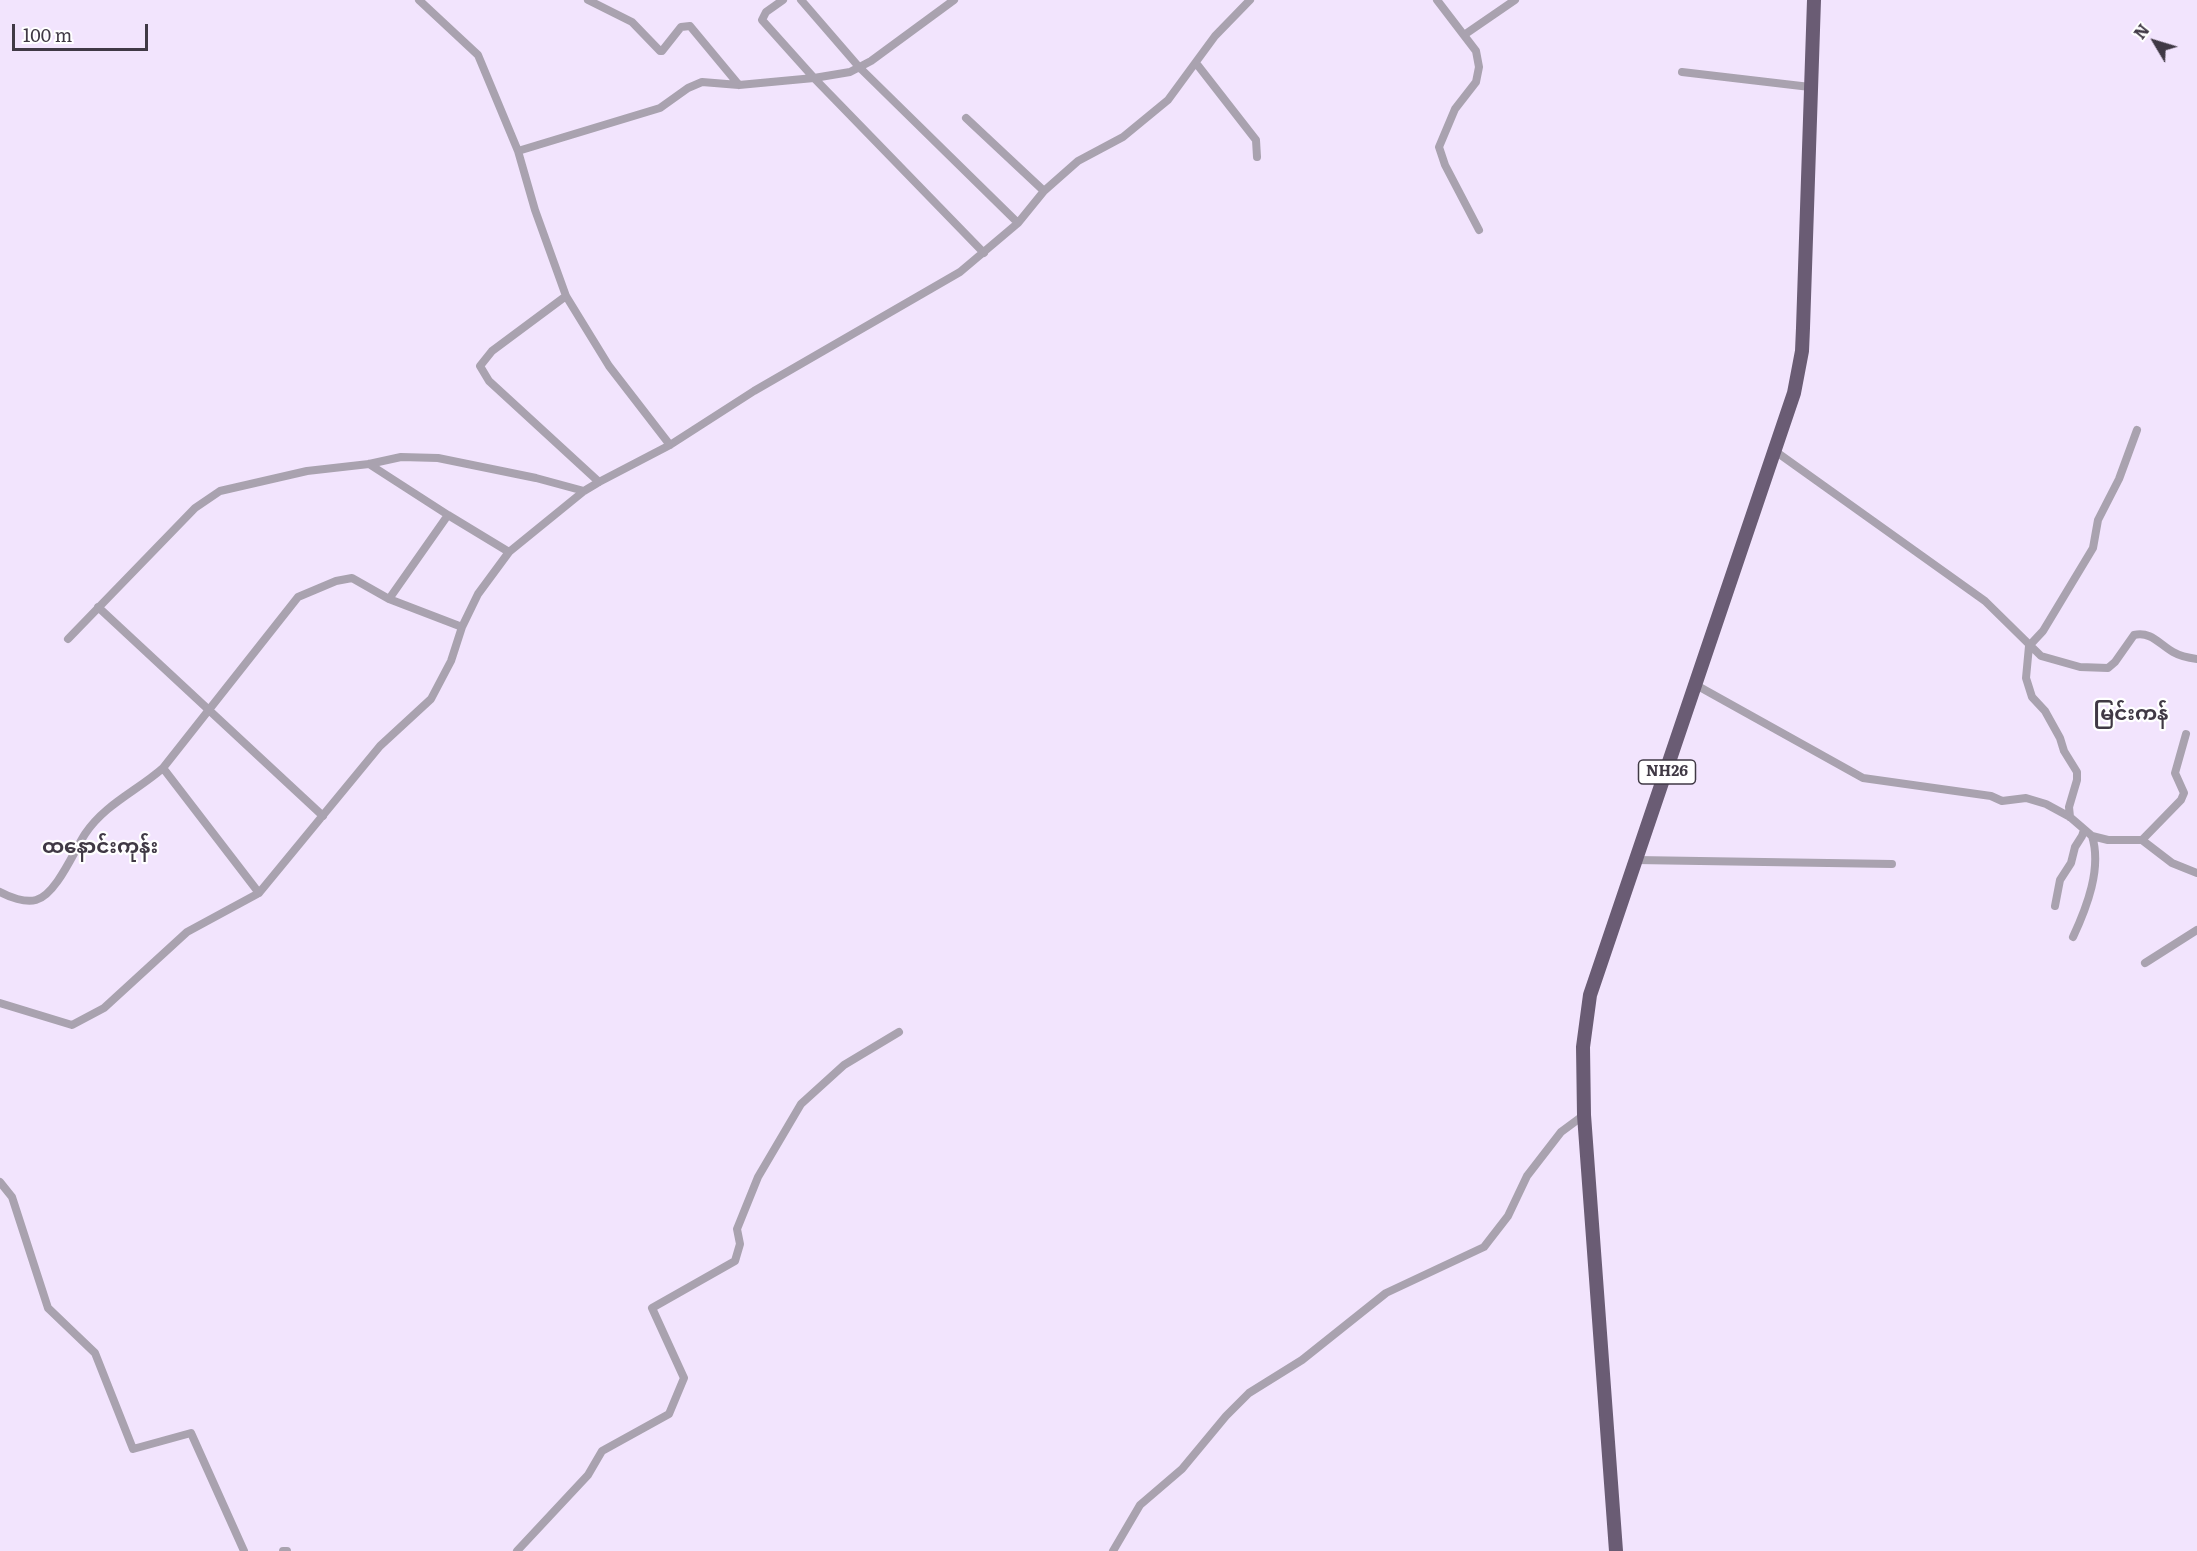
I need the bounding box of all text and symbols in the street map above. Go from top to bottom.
scale bar [15,12,152,50]
north arrow [2125,12,2185,72]
text: N [2127,18,2154,44]
text: 100 m [23,21,72,48]
district label: မြင်းကန် [2094,702,2168,726]
road number: NH26 [1638,760,1696,784]
district label: ထနောင်းကုန်း [42,835,158,859]

